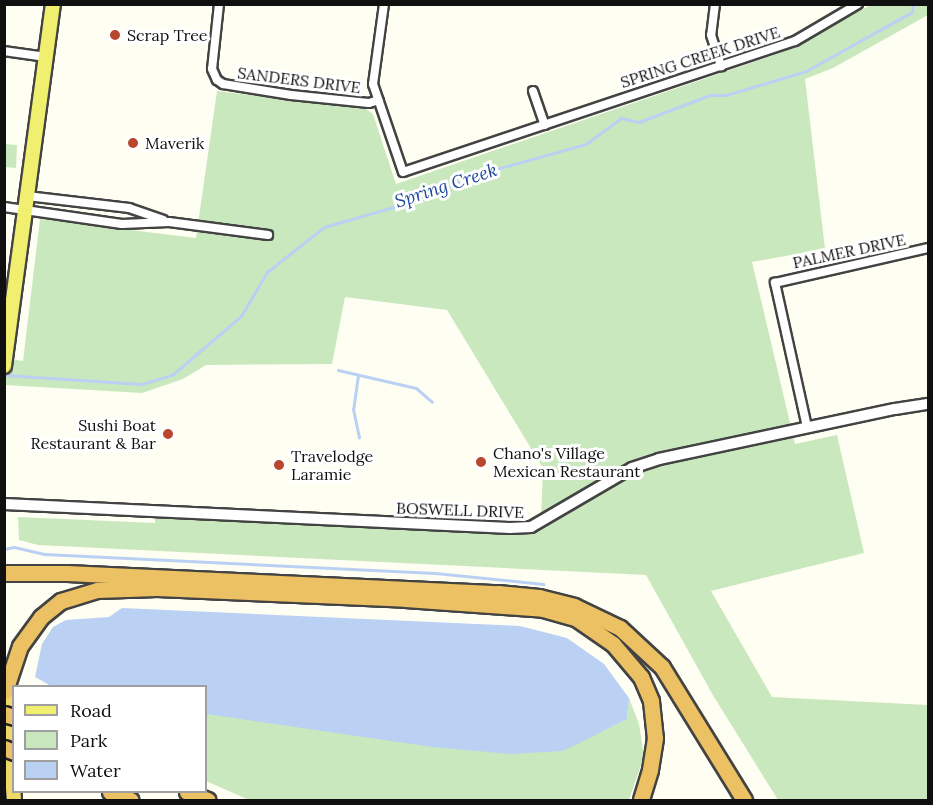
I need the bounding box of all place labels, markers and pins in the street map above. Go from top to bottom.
place label: Scrap Tree [127,25,207,45]
marker: Scrap Tree [108,28,122,42]
place label: Maverik [145,133,204,153]
marker: Maverik [126,136,140,150]
place label: Sushi Boat Restaurant & Bar [31,415,156,453]
marker: Sushi Boat Restaurant & Bar [161,427,175,441]
place label: Chano's Village Mexican Restaurant [493,443,641,481]
place label: Travelodge Laramie [291,446,373,484]
marker: Chano's Village Mexican Restaurant [474,455,488,469]
marker: Travelodge Laramie [272,458,286,472]

